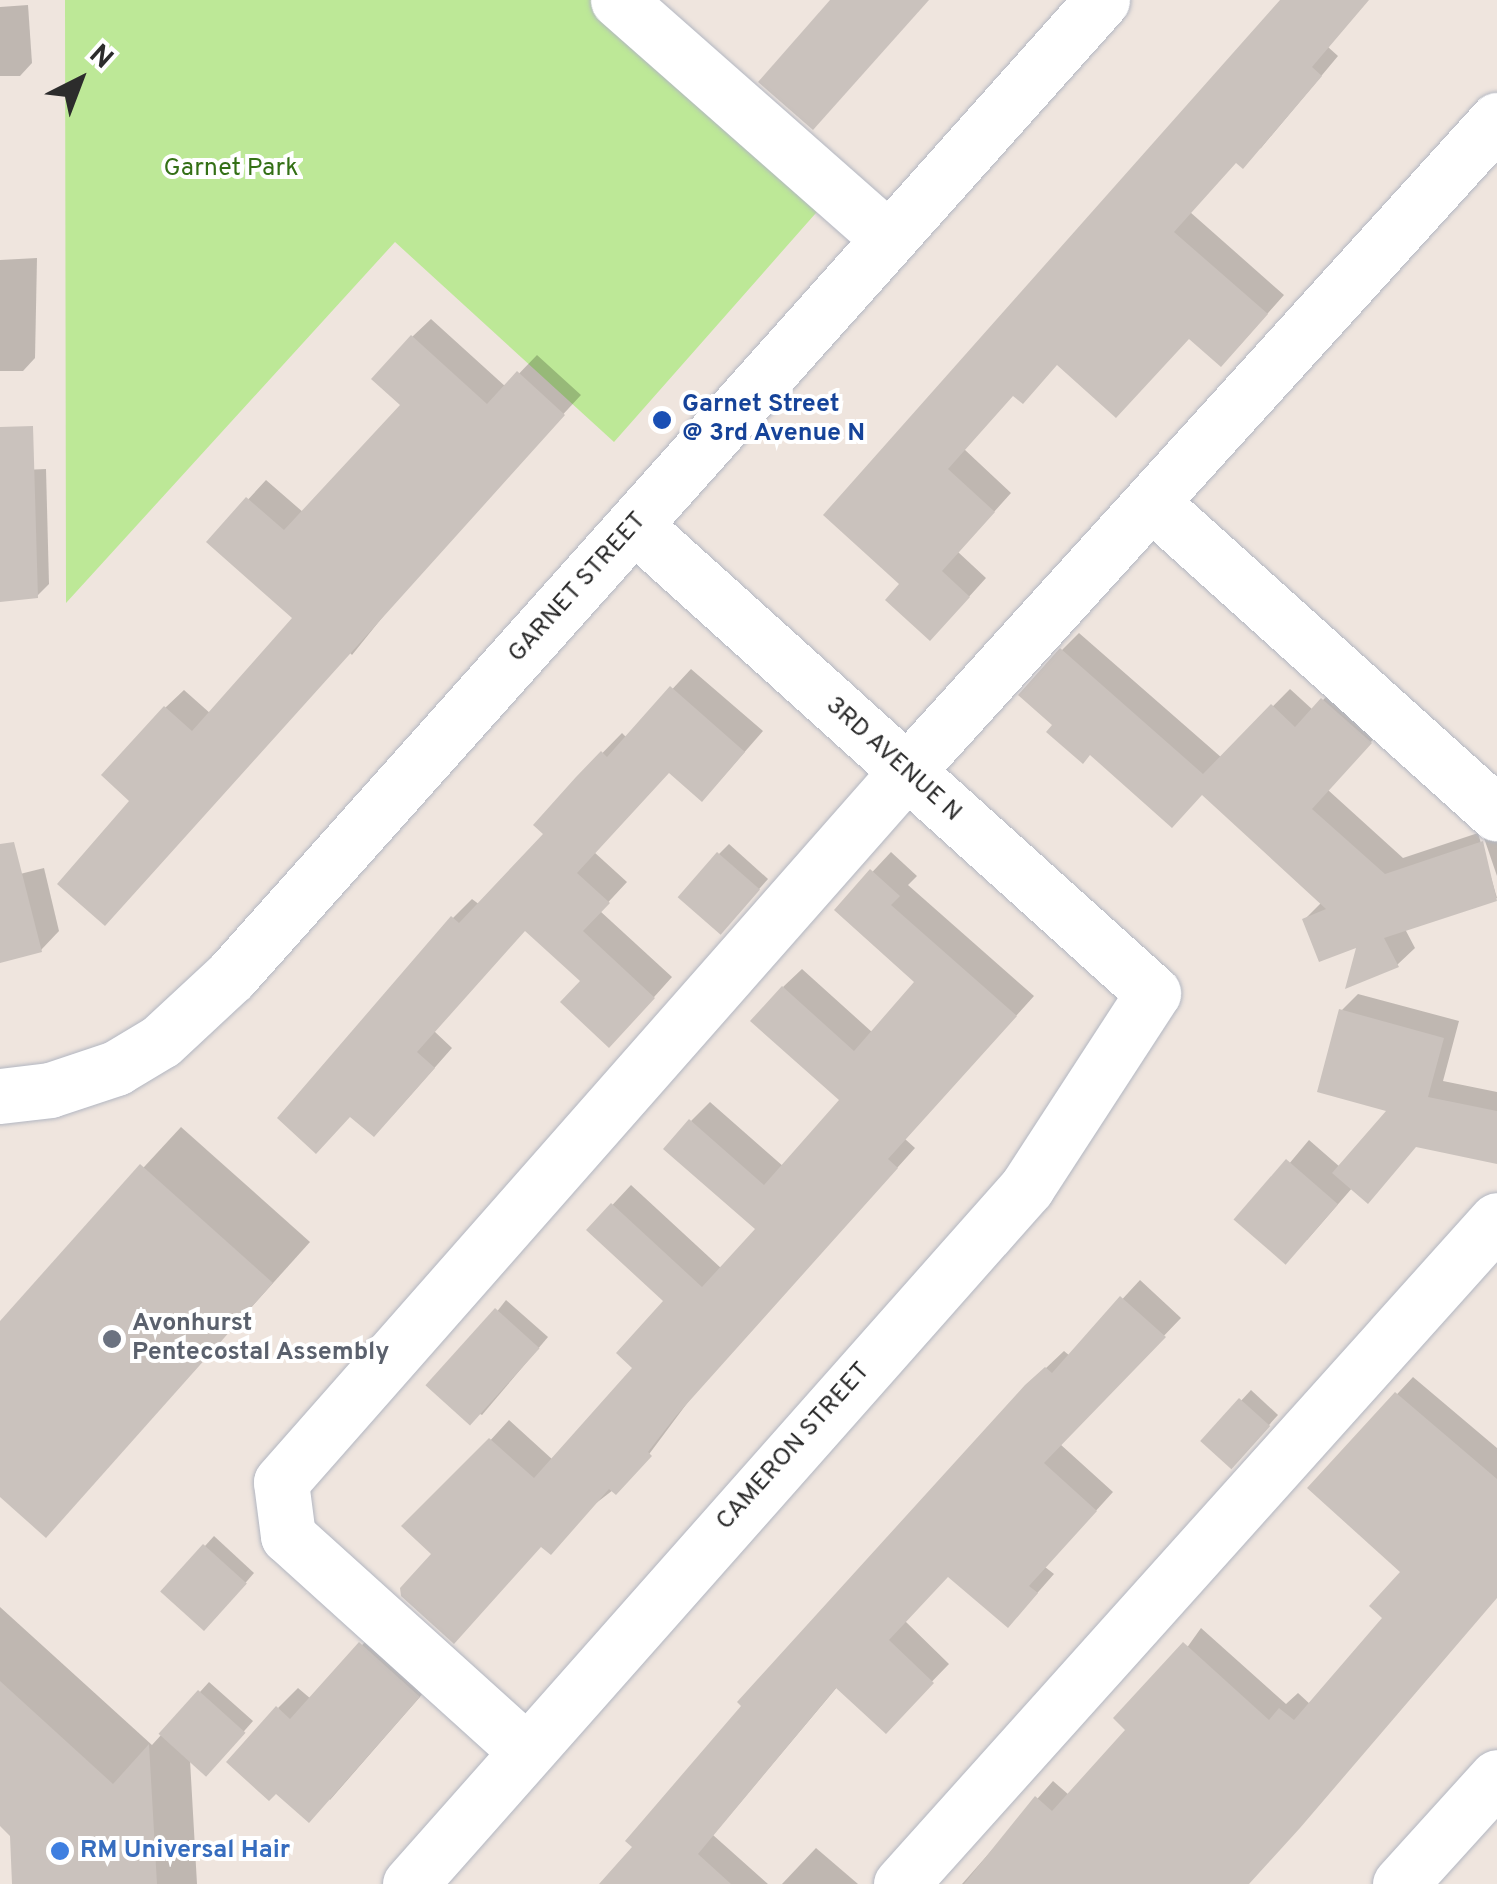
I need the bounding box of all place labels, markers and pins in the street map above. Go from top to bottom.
place label: Garnet Street @ 3rd Avenue N [682,391,866,450]
marker: Garnet Street @ 3rd Avenue N [651,409,673,431]
place label: Avonhurst Pentecostal Assembly [132,1310,391,1369]
marker: Avonhurst Pentecostal Assembly [101,1328,123,1350]
place label: RM Universal Hair [80,1836,290,1866]
marker: RM Universal Hair [49,1840,71,1862]

